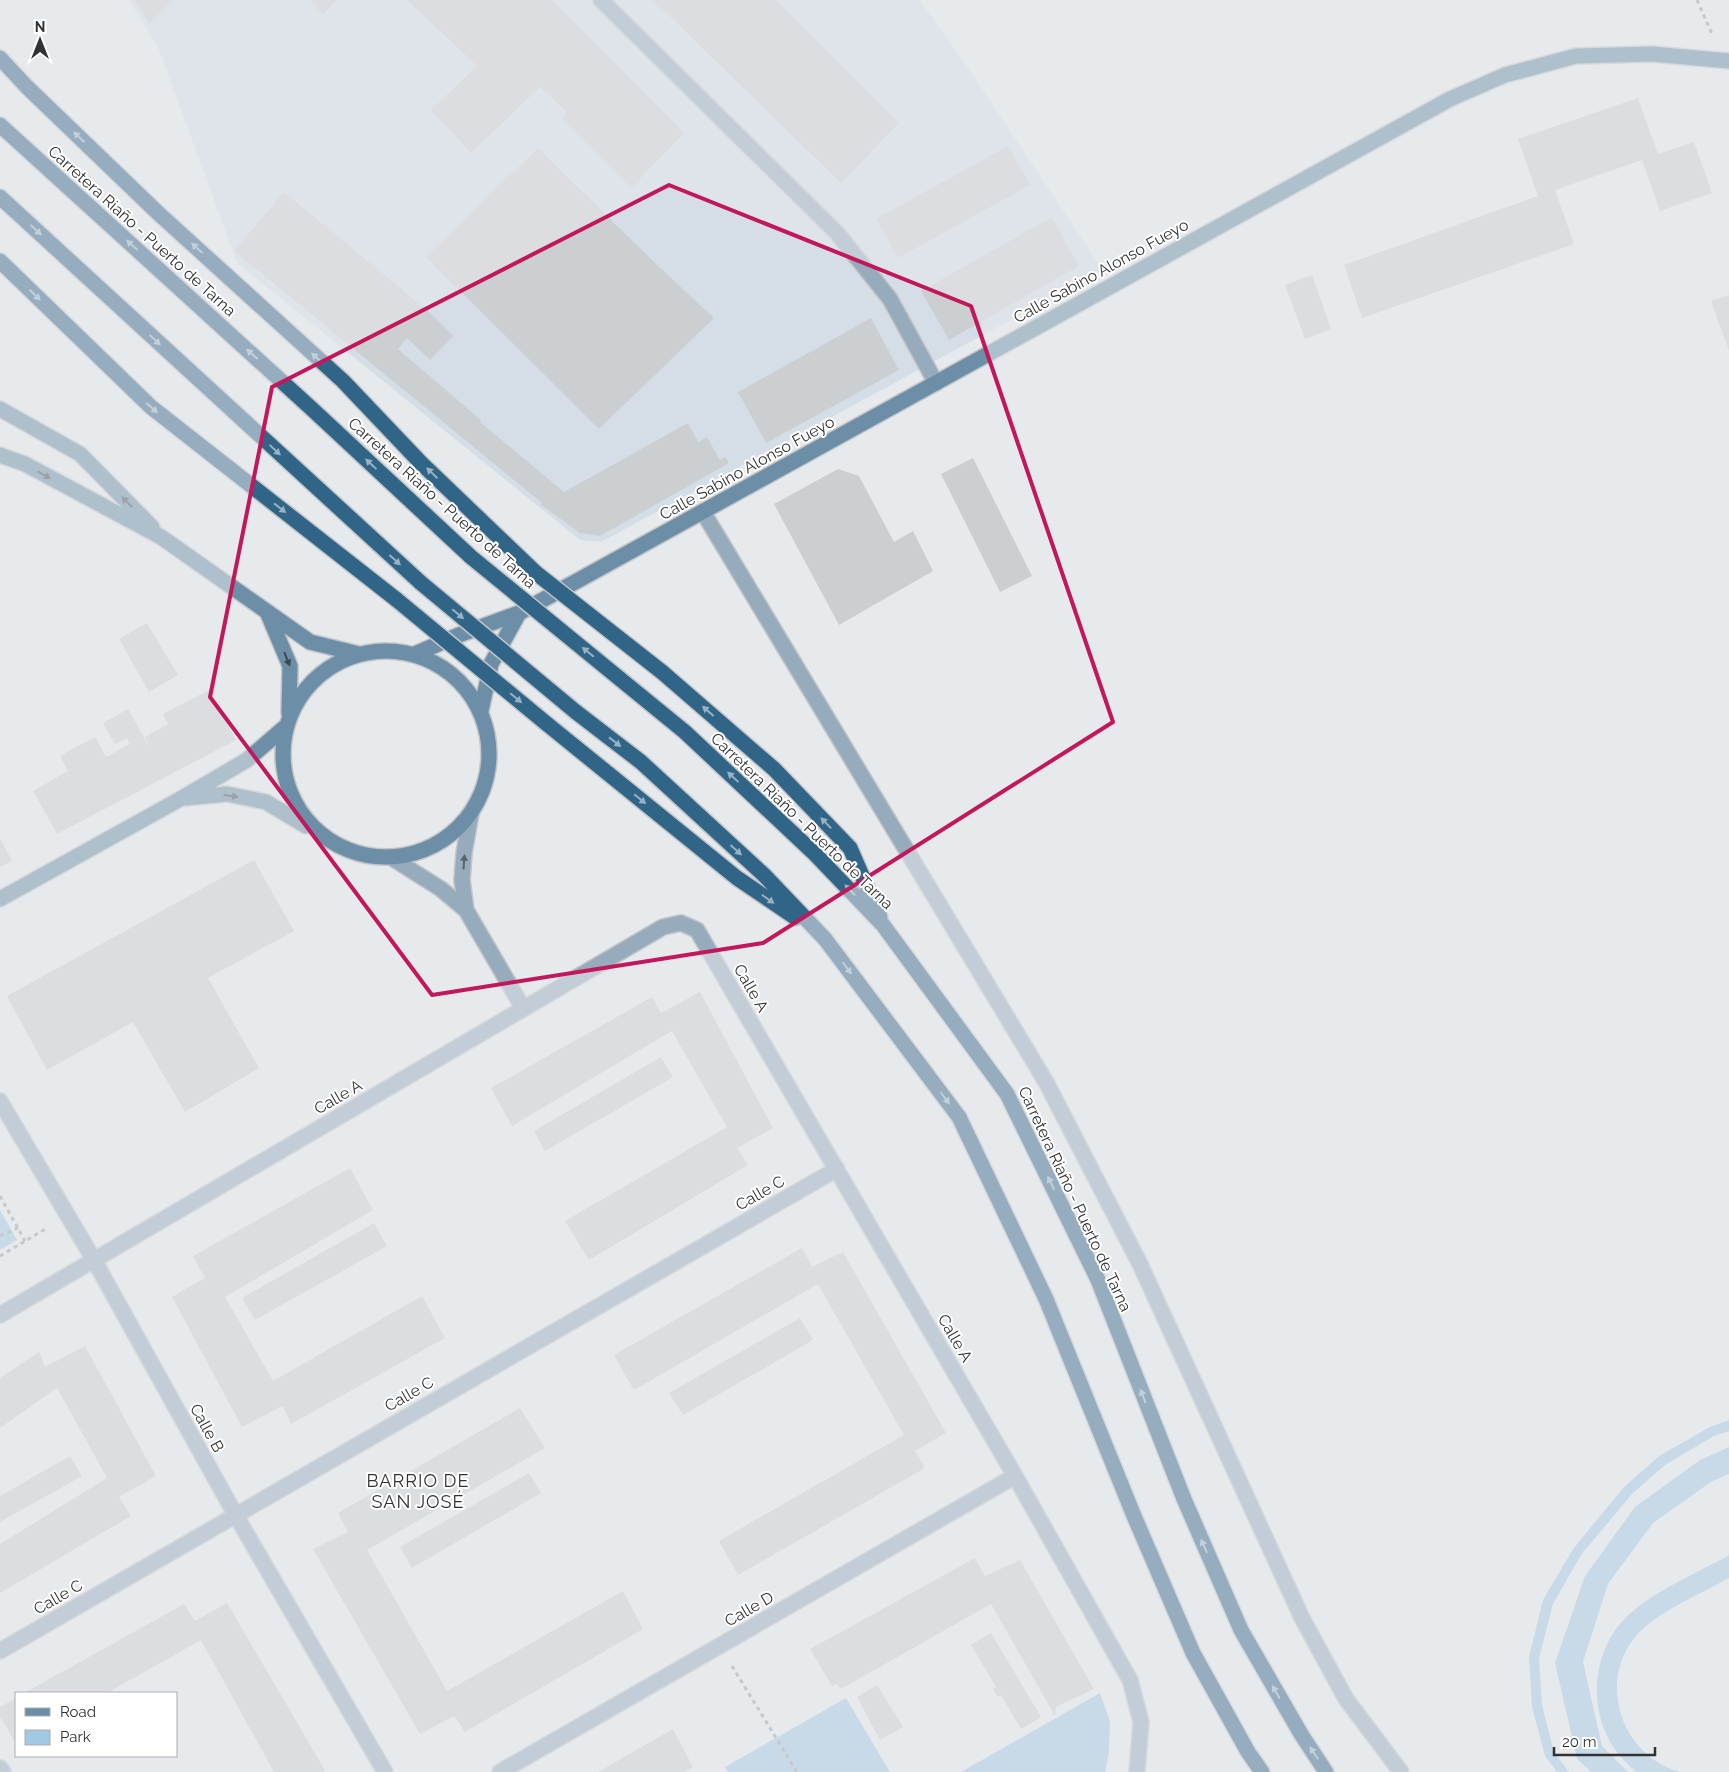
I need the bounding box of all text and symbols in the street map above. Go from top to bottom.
north arrow [15,15,65,65]
text: N [35,19,45,35]
one-way arrow [73,131,85,143]
street label: Carretera Riaño - Puerto de Tarna [44,142,240,320]
street label: Calle Sabino Alonso Fueyo [1010,215,1192,327]
one-way arrow [29,224,41,236]
one-way arrow [126,239,138,251]
one-way arrow [191,242,203,254]
one-way arrow [29,289,41,301]
one-way arrow [149,334,161,346]
one-way arrow [246,348,258,360]
one-way arrow [311,352,323,364]
one-way arrow [146,402,159,413]
street label: Calle Sabino Alonso Fueyo [656,412,838,524]
street label: Carretera Riaño - Puerto de Tarna [344,414,540,592]
one-way arrow [268,444,280,456]
one-way arrow [366,458,378,470]
one-way arrow [426,467,438,479]
one-way arrow [37,471,52,479]
one-way arrow [121,497,133,509]
one-way arrow [273,503,287,513]
one-way arrow [388,554,400,566]
one-way arrow [452,609,465,620]
one-way arrow [581,647,594,658]
one-way arrow [283,651,291,666]
one-way arrow [509,692,521,704]
one-way arrow [702,706,715,717]
street label: Carretera Riaño - Puerto de Tarna [707,729,897,913]
one-way arrow [608,737,621,747]
one-way arrow [727,771,739,783]
one-way arrow [223,792,239,800]
one-way arrow [633,793,646,804]
one-way arrow [820,817,832,829]
one-way arrow [730,844,742,856]
one-way arrow [460,853,468,869]
one-way arrow [844,884,856,896]
one-way arrow [761,894,775,904]
street label: Calle A [730,961,772,1016]
one-way arrow [842,961,853,974]
street label: Calle A [311,1076,366,1118]
street label: Carretera Riaño - Puerto de Tarna [1014,1083,1136,1315]
one-way arrow [939,1091,950,1104]
street label: Calle C [732,1172,788,1214]
one-way arrow [1046,1176,1054,1190]
street label: Calle A [934,1311,976,1366]
street label: Calle C [381,1373,437,1415]
one-way arrow [1139,1389,1147,1403]
street label: Calle B [186,1400,228,1456]
district label: BARRIO DE SAN JOSÉ [367,1470,469,1512]
one-way arrow [1200,1539,1208,1553]
street label: Calle C [30,1576,86,1618]
street label: Calle D [721,1587,777,1631]
one-way arrow [1272,1685,1281,1698]
legend [15,1692,178,1757]
text: Road [60,1703,96,1721]
scale bar [1554,1724,1655,1756]
text: Park [60,1728,91,1746]
text: 20 m [1562,1733,1597,1751]
one-way arrow [1309,1746,1318,1760]

